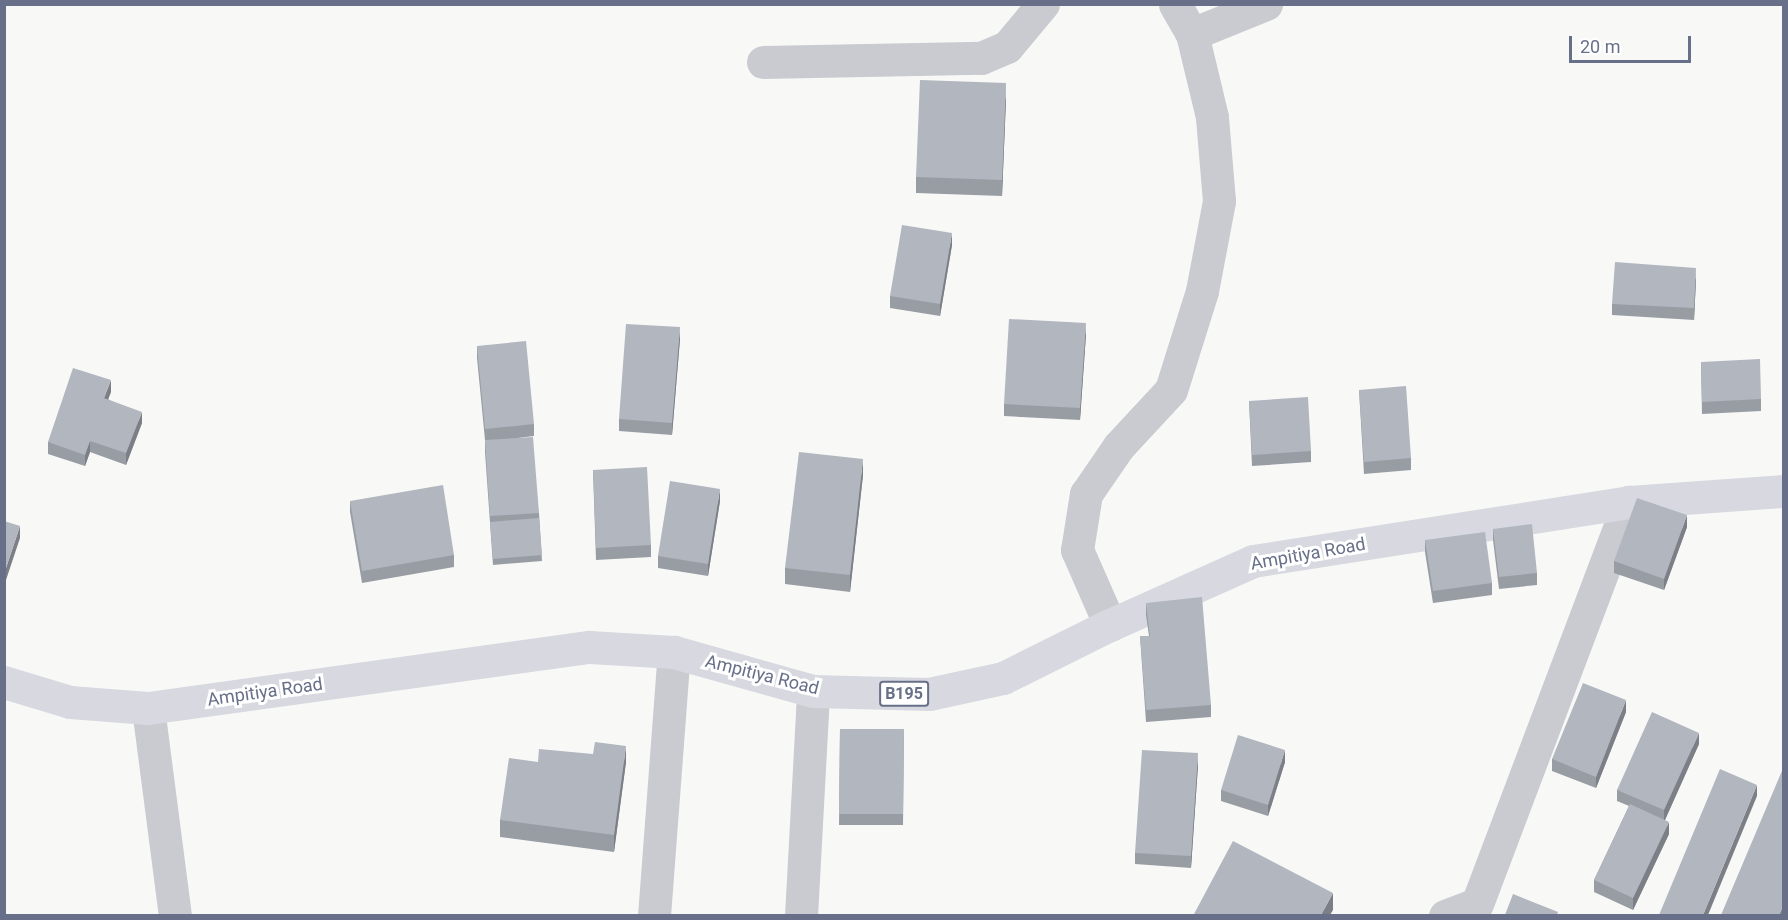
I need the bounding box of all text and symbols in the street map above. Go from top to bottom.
scale bar [1572,24,1694,62]
text: 20 m [1580,36,1620,57]
street label: Ampitiya Road [1249,533,1367,575]
street label: Ampitiya Road [703,650,821,700]
street label: Ampitiya Road [206,673,324,711]
road number: B195 [878,681,930,707]

